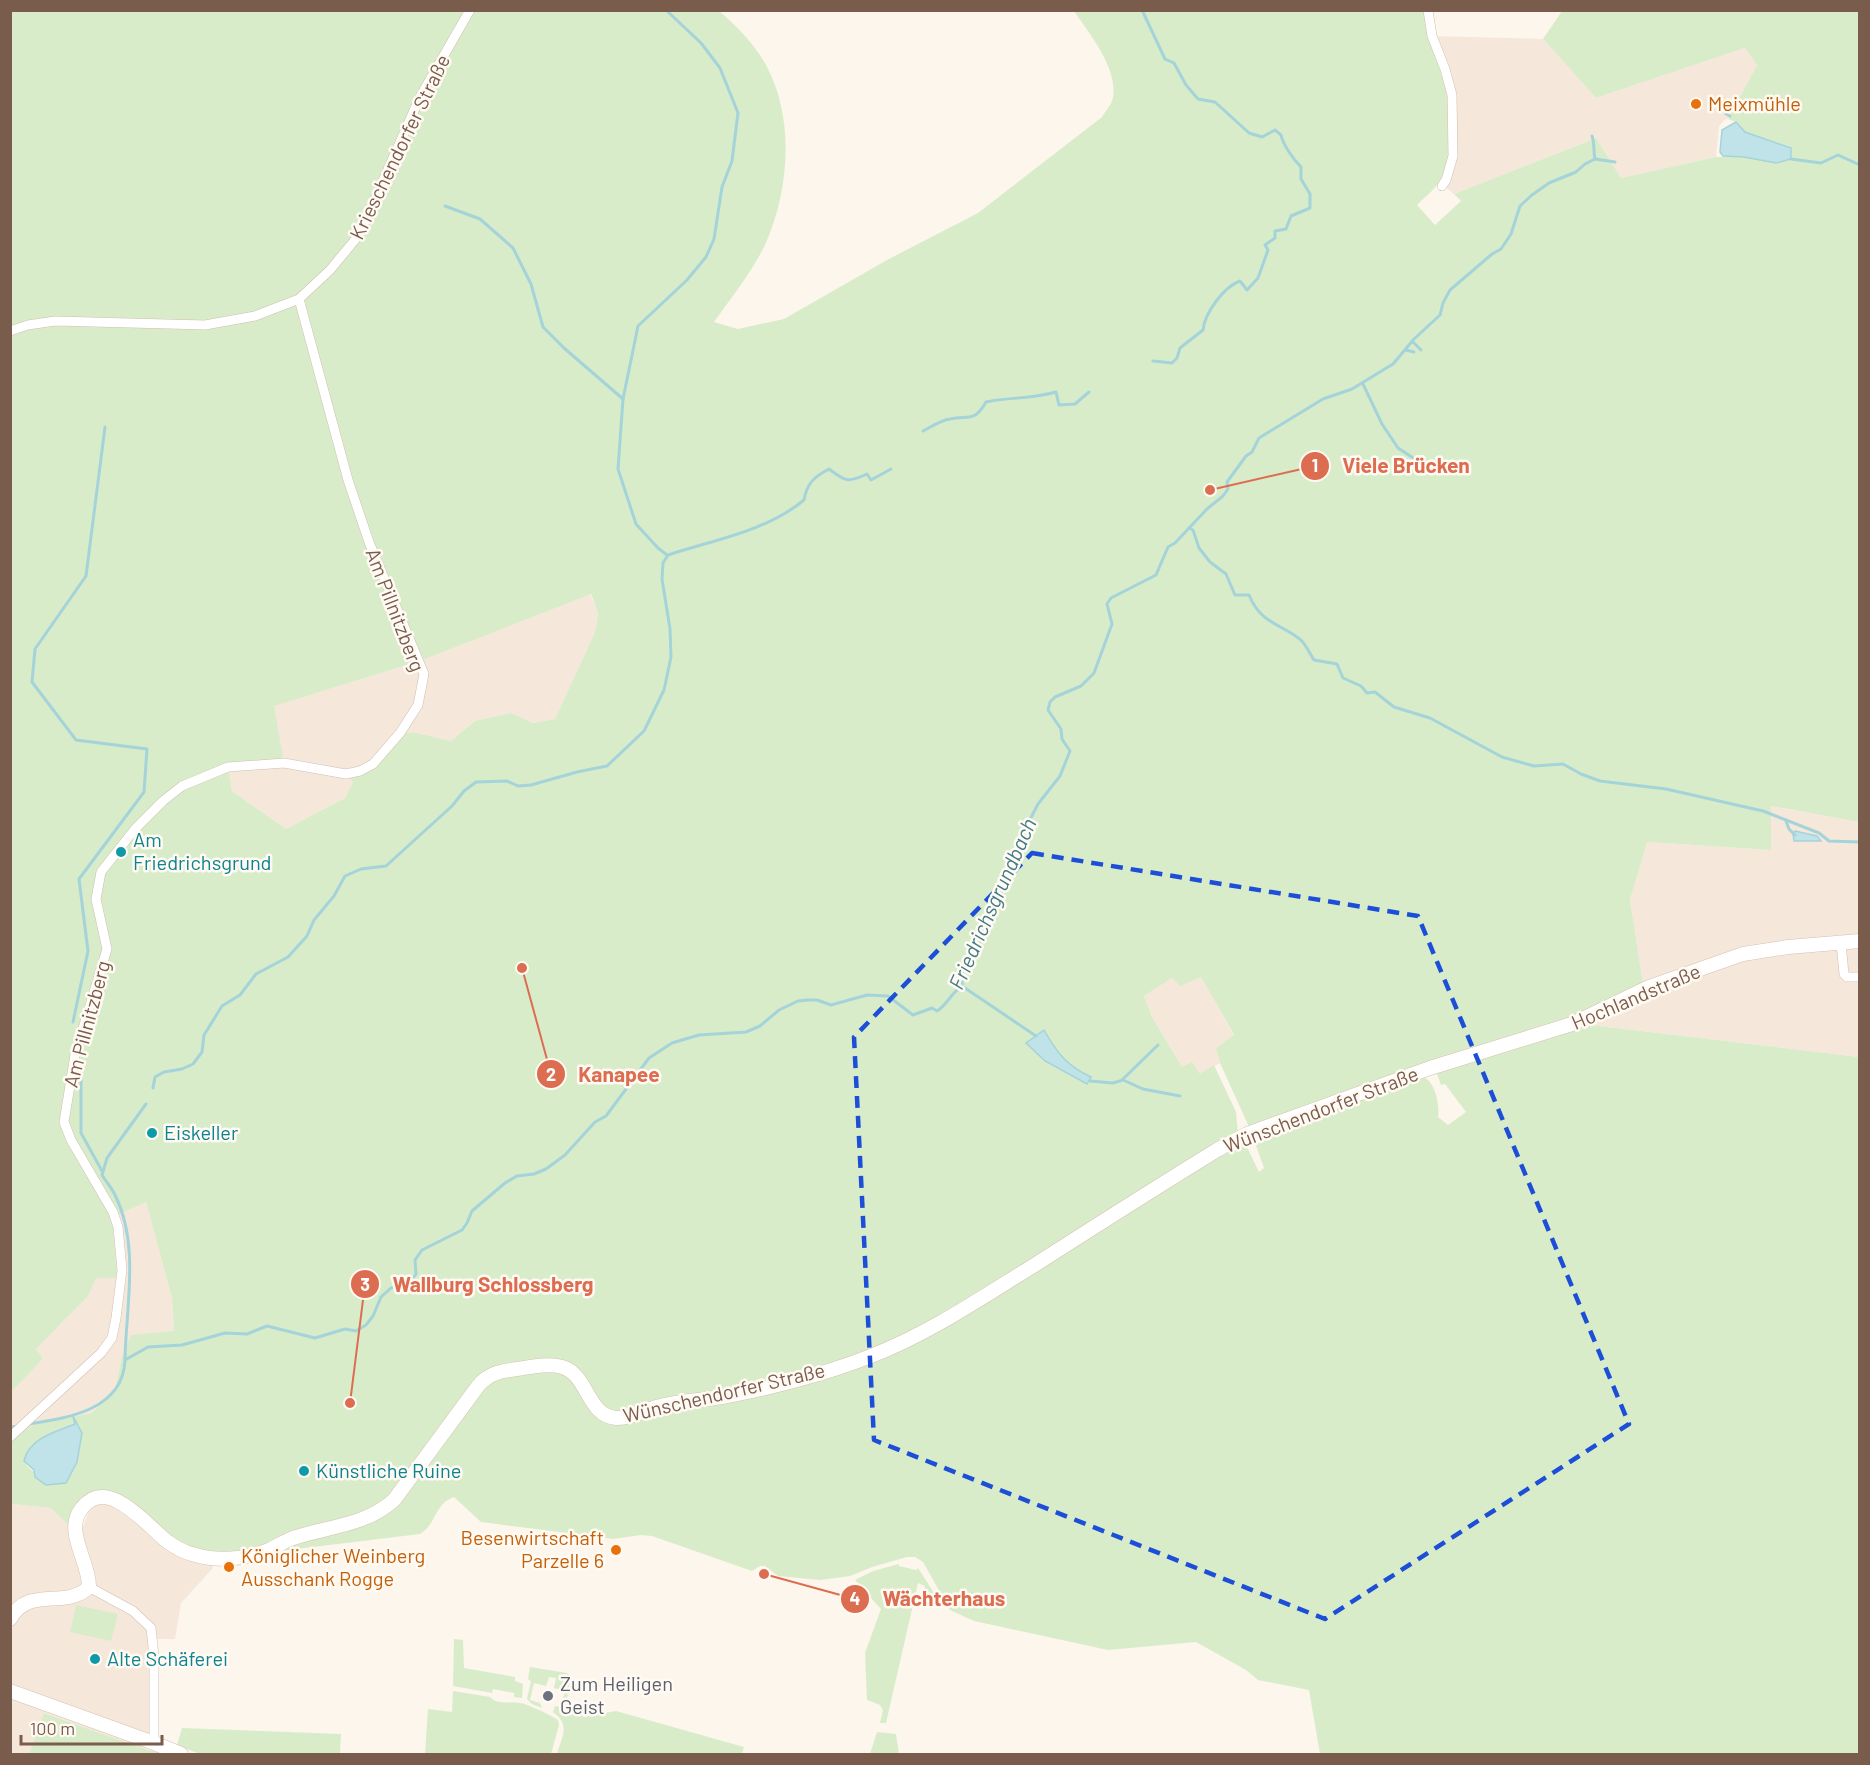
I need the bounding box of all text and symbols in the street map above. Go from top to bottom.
street label: Krieschendorfer Straße [344,50,454,243]
place label: Meixmühle [1708,91,1801,115]
marker: Meixmühle [1689,97,1703,111]
callout: Viele Brücken [1300,447,1482,486]
text: Viele Brücken [1342,452,1470,477]
text: 1 [1312,454,1318,476]
street label: Am Pillnitzberg [361,545,430,675]
water label: Friedrichsgrundbach [943,814,1041,993]
place label: Am Friedrichsgrund [133,827,272,874]
marker: Am Friedrichsgrund [114,845,128,859]
street label: Am Pillnitzberg [58,958,114,1090]
street label: Hochlandstraße [1568,958,1704,1034]
callout: Kanapee [536,1055,672,1094]
text: Kanapee [578,1061,660,1086]
street label: Wünschendorfer Straße [1220,1061,1421,1157]
text: 2 [546,1063,556,1085]
place label: Eiskeller [164,1120,238,1144]
marker: Eiskeller [145,1126,159,1140]
callout: Wallburg Schlossberg [350,1265,605,1304]
text: Wallburg Schlossberg [393,1271,593,1296]
text: 3 [360,1273,370,1295]
street label: Wünschendorfer Straße [620,1357,827,1427]
place label: Künstliche Ruine [316,1458,461,1482]
marker: Künstliche Ruine [297,1464,311,1478]
place label: Besenwirtschaft Parzelle 6 [460,1525,604,1572]
place label: Königlicher Weinberg Ausschank Rogge [241,1543,425,1590]
marker: Besenwirtschaft Parzelle 6 [609,1543,623,1557]
marker: Königlicher Weinberg Ausschank Rogge [222,1560,236,1574]
callout: Wächterhaus [840,1579,1017,1618]
text: Wächterhaus [883,1585,1005,1610]
text: 4 [850,1587,861,1609]
place label: Alte Schäferei [107,1646,228,1670]
marker: Alte Schäferei [88,1652,102,1666]
place label: Zum Heiligen Geist [560,1671,673,1718]
marker: Zum Heiligen Geist [541,1689,555,1703]
scale bar [21,1708,162,1746]
text: 100 m [30,1717,75,1739]

